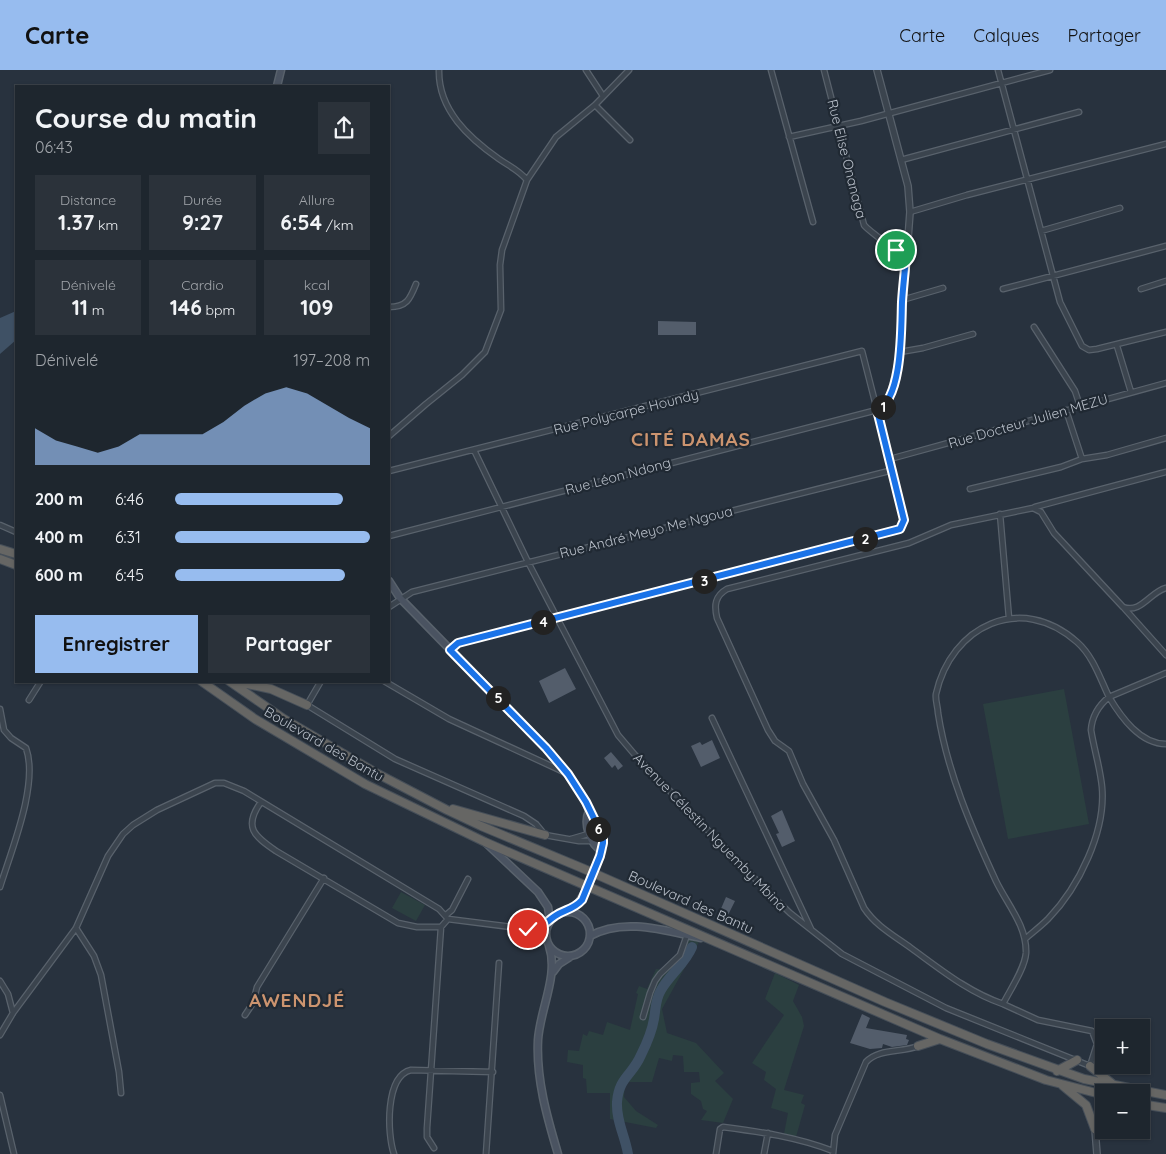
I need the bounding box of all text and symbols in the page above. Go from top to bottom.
text: Carte [25,20,89,50]
text: Carte [899,24,945,47]
text: Calques [973,24,1040,47]
text: Partager [1068,24,1141,47]
street label: Rue Elise Onanaga [823,97,871,221]
text: Course du matin [35,100,257,135]
button: share [318,102,370,154]
text: 06:43 [35,137,73,157]
text: Distance [60,191,116,209]
text: Durée [183,191,222,209]
text: Allure [299,191,335,209]
text: 1.37 [58,209,94,235]
text: 9:27 [182,209,223,235]
text: 6:54 [280,209,322,235]
text: km [94,216,118,234]
text: /km [322,216,353,234]
pin [875,229,917,271]
icon: arrive [882,236,910,264]
text: Dénivelé [60,276,116,294]
text: Cardio [181,276,224,294]
text: kcal [304,276,330,294]
text: 11 [72,294,88,320]
text: 146 [170,294,202,320]
text: 109 [300,294,333,320]
text: m [88,301,105,319]
text: bpm [202,301,235,319]
text: Dénivelé [35,350,98,370]
text: 197–208 m [293,350,370,370]
street label: Rue Polycarpe Houndy [552,385,700,439]
street label: Rue Docteur Julien MEZU [946,390,1110,452]
pin: 1 [870,394,896,420]
text: 1 [881,398,886,416]
district label: CITÉ DAMAS [631,427,751,451]
street label: Rue Léon Ndong [563,453,673,499]
text: 200 m [35,489,83,509]
text: 6:46 [115,489,144,509]
street label: Rue André Meyo Me Ngoua [558,502,734,562]
pin: 2 [852,526,878,552]
text: 400 m [35,527,83,547]
text: 6:31 [115,527,141,547]
text: 2 [862,530,869,548]
text: 600 m [35,565,83,585]
text: 6:45 [115,565,144,585]
pin: 3 [692,568,716,594]
text: 3 [701,572,708,590]
pin: 4 [530,610,556,634]
text: 4 [539,613,548,631]
button: Enregistrer [35,615,198,673]
button: Partager [208,615,370,673]
pin: 5 [486,686,510,710]
text: 5 [494,689,503,707]
street label: Boulevard des Bantu [261,702,387,786]
street label: Avenue Célestin Nguemby Mbina [629,749,791,915]
pin: 6 [586,816,610,842]
text: 6 [595,820,602,838]
street label: Boulevard des Bantu [626,866,756,938]
pin [507,908,549,950]
icon: check [514,915,542,943]
district label: AWENDJÉ [249,988,345,1012]
map controls [1095,1019,1150,1139]
button: + [1095,1019,1150,1074]
button: − [1095,1084,1150,1139]

